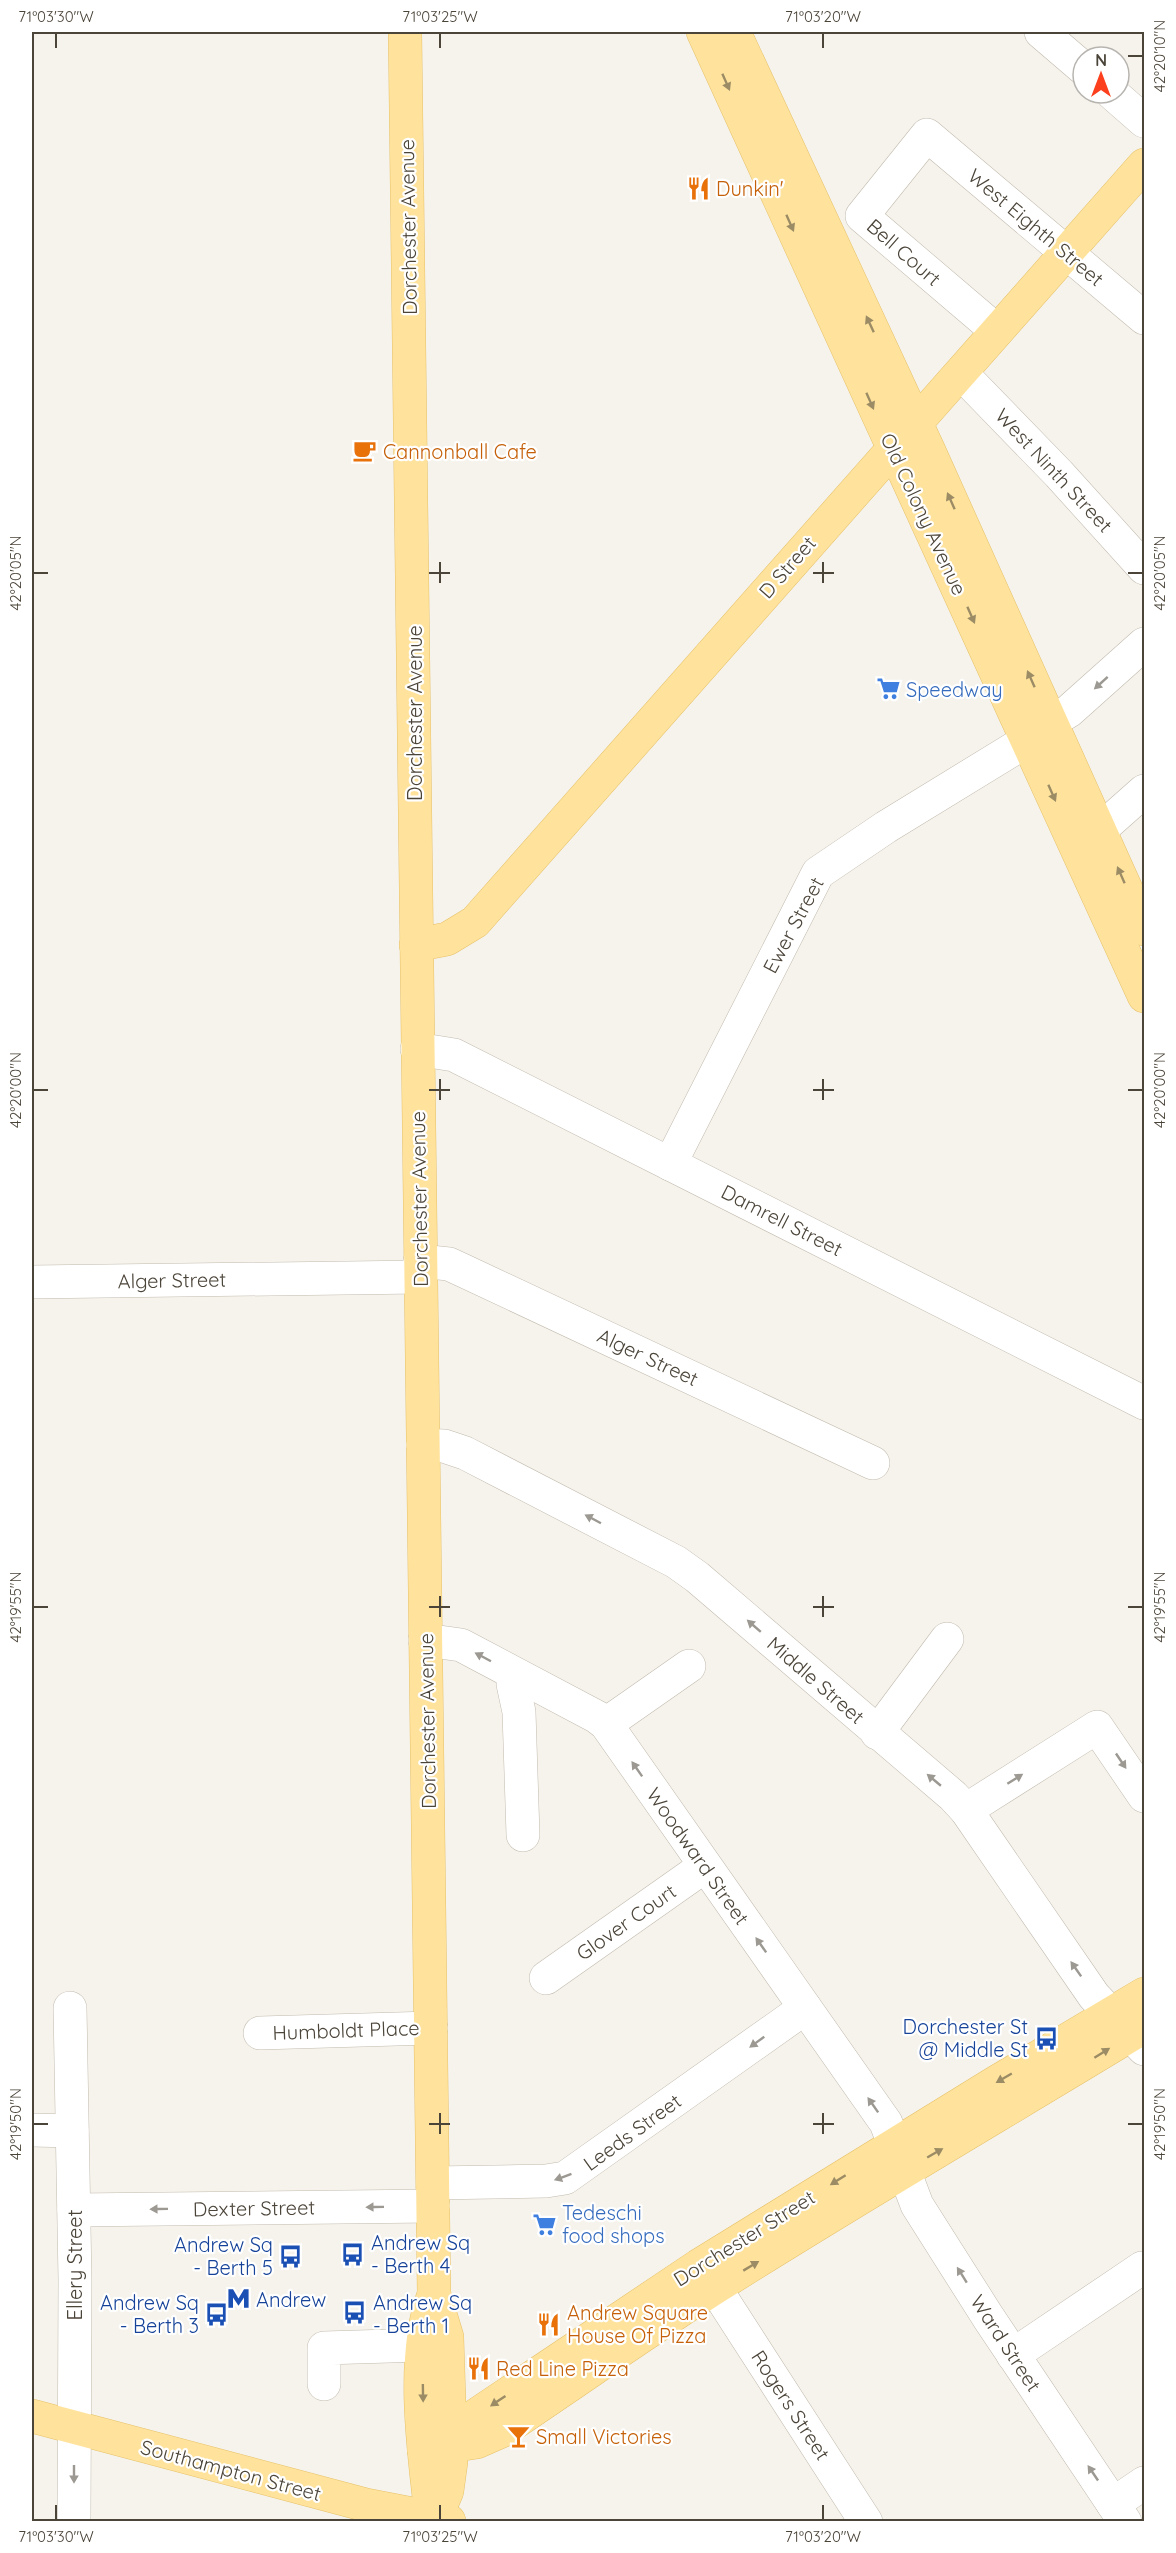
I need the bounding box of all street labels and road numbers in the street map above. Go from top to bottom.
street label: Dorchester Avenue [394,139,422,315]
street label: West Eighth Street [963,163,1109,291]
street label: Bell Court [862,213,946,291]
street label: West Ninth Street [990,403,1118,537]
street label: Old Colony Avenue [876,429,972,599]
street label: D Street [753,531,821,603]
street label: Dorchester Avenue [402,625,427,801]
street label: Ewer Street [757,872,829,977]
street label: Dorchester Avenue [405,1111,433,1287]
street label: Damrell Street [717,1179,847,1261]
street label: Alger Street [118,1267,227,1293]
street label: Alger Street [594,1323,703,1391]
street label: Middle Street [762,1631,870,1729]
street label: Dorchester Avenue [413,1633,441,1809]
street label: Woodward Street [641,1782,755,1930]
street label: Glover Court [571,1878,681,1966]
street label: Humboldt Place [272,2015,420,2045]
street label: Leeds Street [578,2088,686,2176]
street label: Dorchester Street [669,2184,820,2292]
street label: Dexter Street [193,2194,316,2222]
street label: Ellery Street [62,2209,87,2320]
street label: Ward Street [965,2290,1047,2396]
street label: Rogers Street [746,2345,836,2465]
street label: Southampton Street [138,2434,324,2506]

